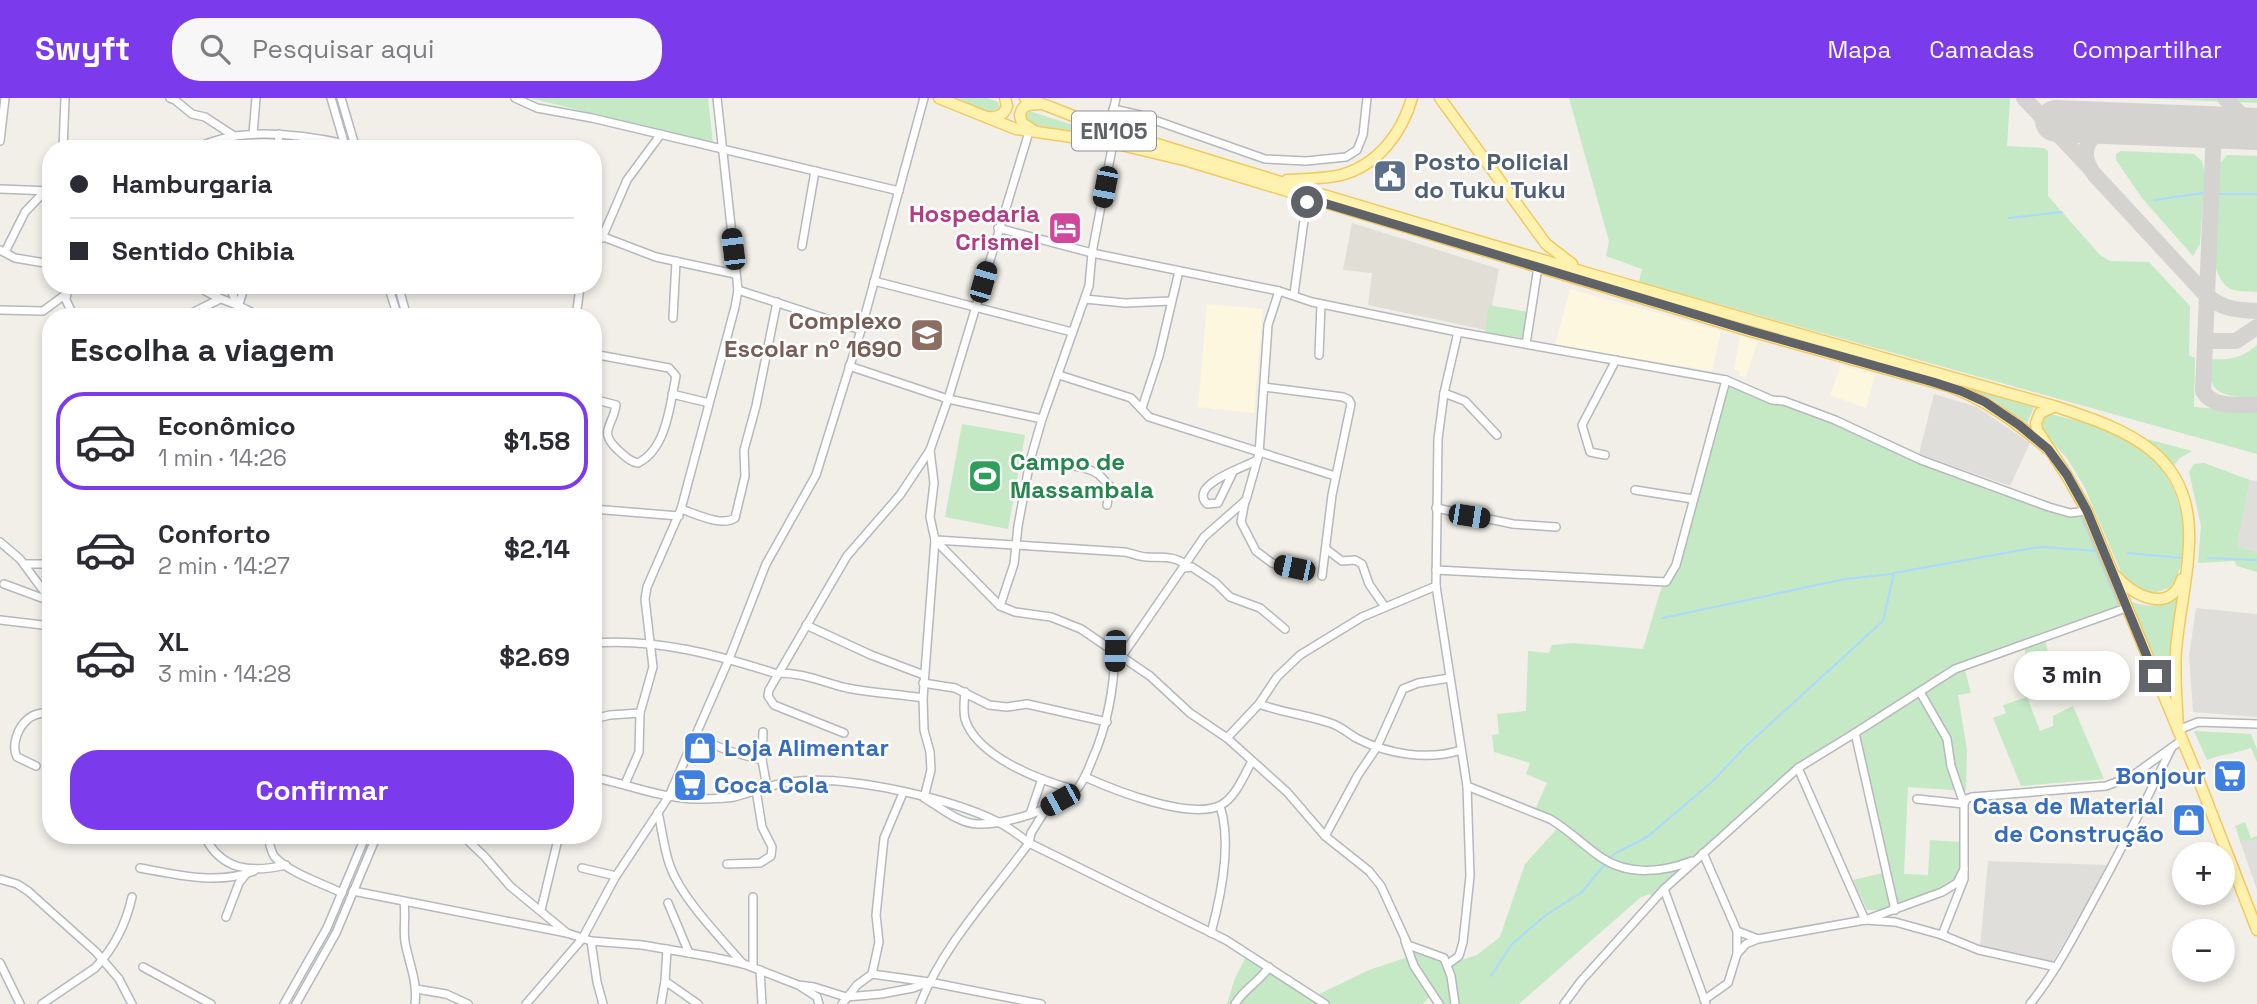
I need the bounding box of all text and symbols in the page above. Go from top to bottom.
search box [172,18,662,81]
text: Swyft [35,28,130,70]
icon: search [196,30,234,68]
text: Pesquisar aqui [252,32,434,66]
text: Mapa [1827,34,1891,65]
text: Camadas [1929,34,2034,65]
text: Compartilhar [2072,34,2222,65]
road number: EN105 [1072,112,1156,150]
place label: Posto Policial do Tuku Tuku [1414,146,1569,205]
public building icon: Posto Policial do Tuku Tuku [1371,157,1409,195]
car [1091,164,1120,210]
text: Hamburgaria [112,167,273,201]
route start [1291,186,1323,218]
place label: Hospedaria Crismel [909,198,1040,257]
hotel icon: Hospedaria Crismel [1046,209,1084,247]
car [721,227,746,271]
text: Sentido Chibia [112,234,295,268]
car [968,259,999,305]
place label: Complexo Escolar nº 1690 [724,305,902,364]
school or university icon: Complexo Escolar nº 1690 [908,316,946,354]
text: Escolha a viagem [70,330,335,370]
text: Econômico [158,409,296,443]
icon: car [74,410,137,473]
text: $1.58 [504,424,570,458]
text: 1 min · 14:26 [158,443,287,473]
place label: Campo de Massambala [1010,446,1154,505]
sports icon: Campo de Massambala [966,457,1004,495]
car [1447,502,1492,530]
text: Conforto [158,517,271,551]
icon: car [74,518,137,581]
text: $2.14 [504,532,570,566]
text: 2 min · 14:27 [158,551,290,581]
car [1272,553,1317,583]
text: XL [158,625,189,659]
icon: car [74,626,137,689]
car [1105,630,1126,672]
text: $2.69 [499,640,570,674]
callout: 3 min [2015,652,2130,700]
text: 3 min · 14:28 [158,659,291,689]
text: 3 min [2042,660,2102,690]
route end [2139,660,2171,692]
shop icon: Loja Alimentar [681,729,719,767]
place label: Loja Alimentar [724,732,889,763]
button: Confirmar [70,750,574,830]
supermarket icon: Bonjour [2211,757,2249,795]
place label: Bonjour [2115,760,2206,791]
supermarket icon: Coca Cola [671,766,709,804]
place label: Coca Cola [714,769,829,800]
car [1037,781,1084,819]
place label: Casa de Material de Construção [1972,790,2164,849]
shop icon: Casa de Material de Construção [2170,801,2208,839]
map controls [2172,842,2235,982]
button: + [2172,842,2235,905]
button: − [2172,919,2235,982]

